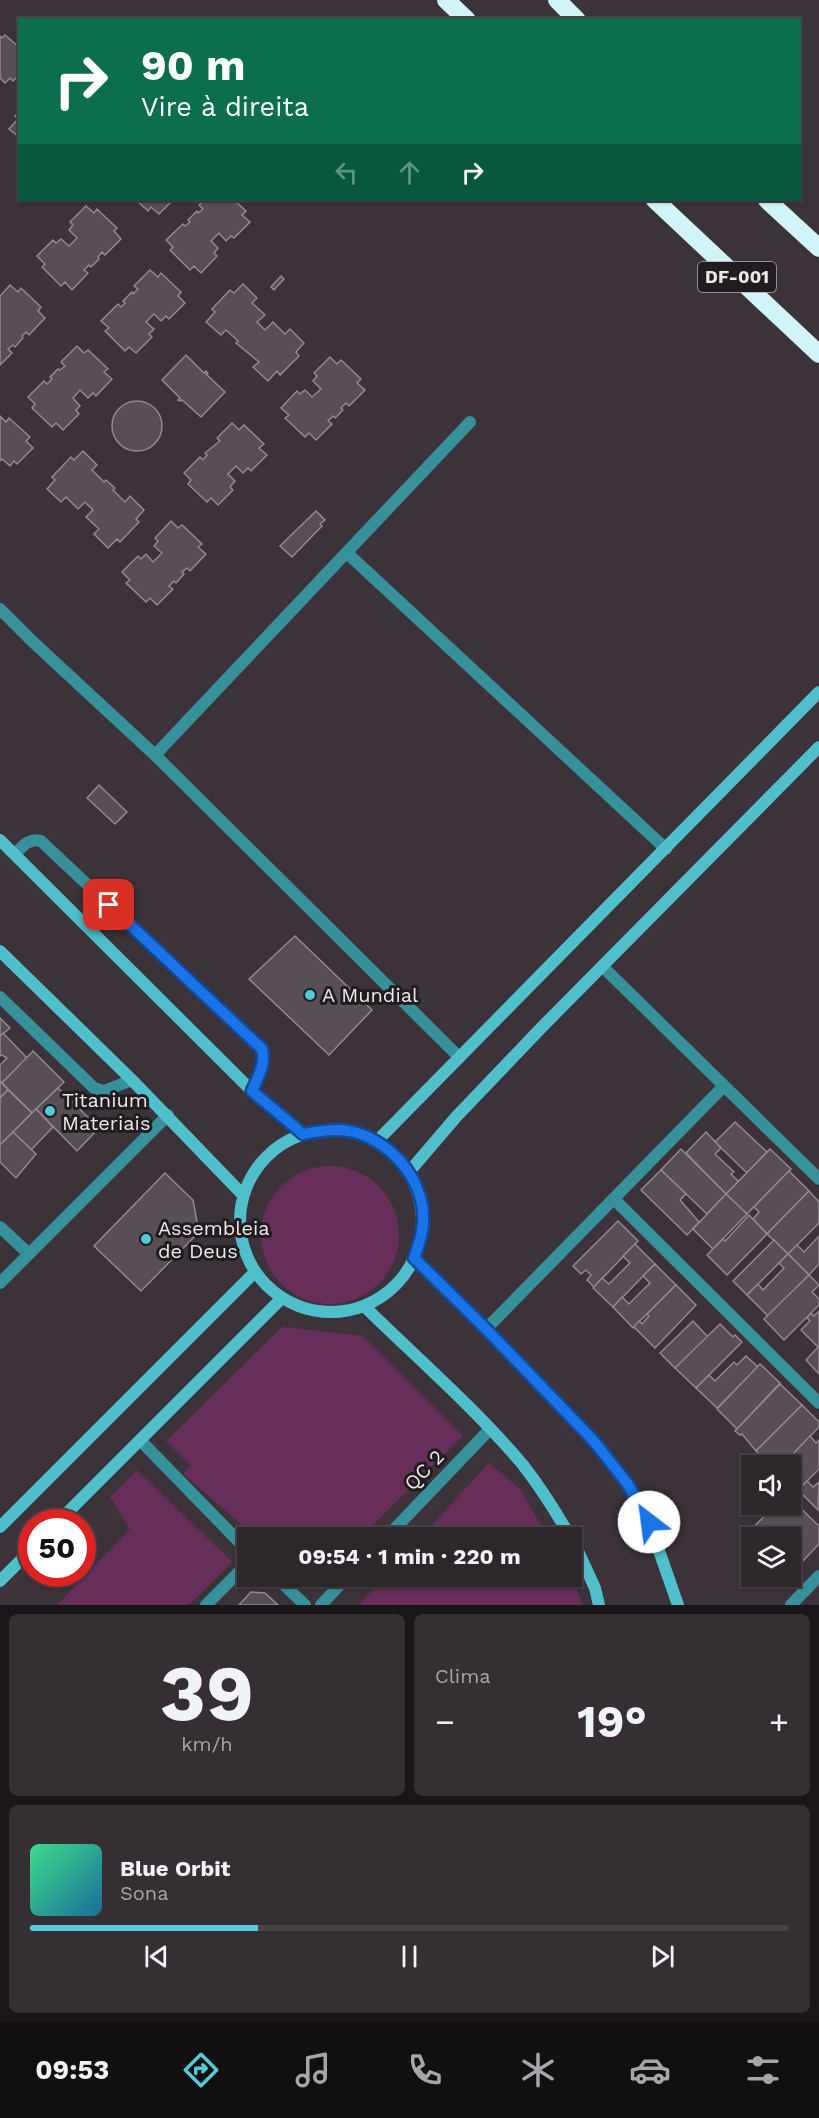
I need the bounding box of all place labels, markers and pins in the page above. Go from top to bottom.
pin [83,879,134,930]
place label: A Mundial [322,983,418,1007]
marker: A Mundial [303,988,317,1002]
place label: Titanium Materiais [62,1088,150,1135]
marker: Titanium Materiais [43,1104,57,1118]
place label: Assembleia de Deus [158,1216,270,1263]
marker: Assembleia de Deus [139,1232,153,1246]

